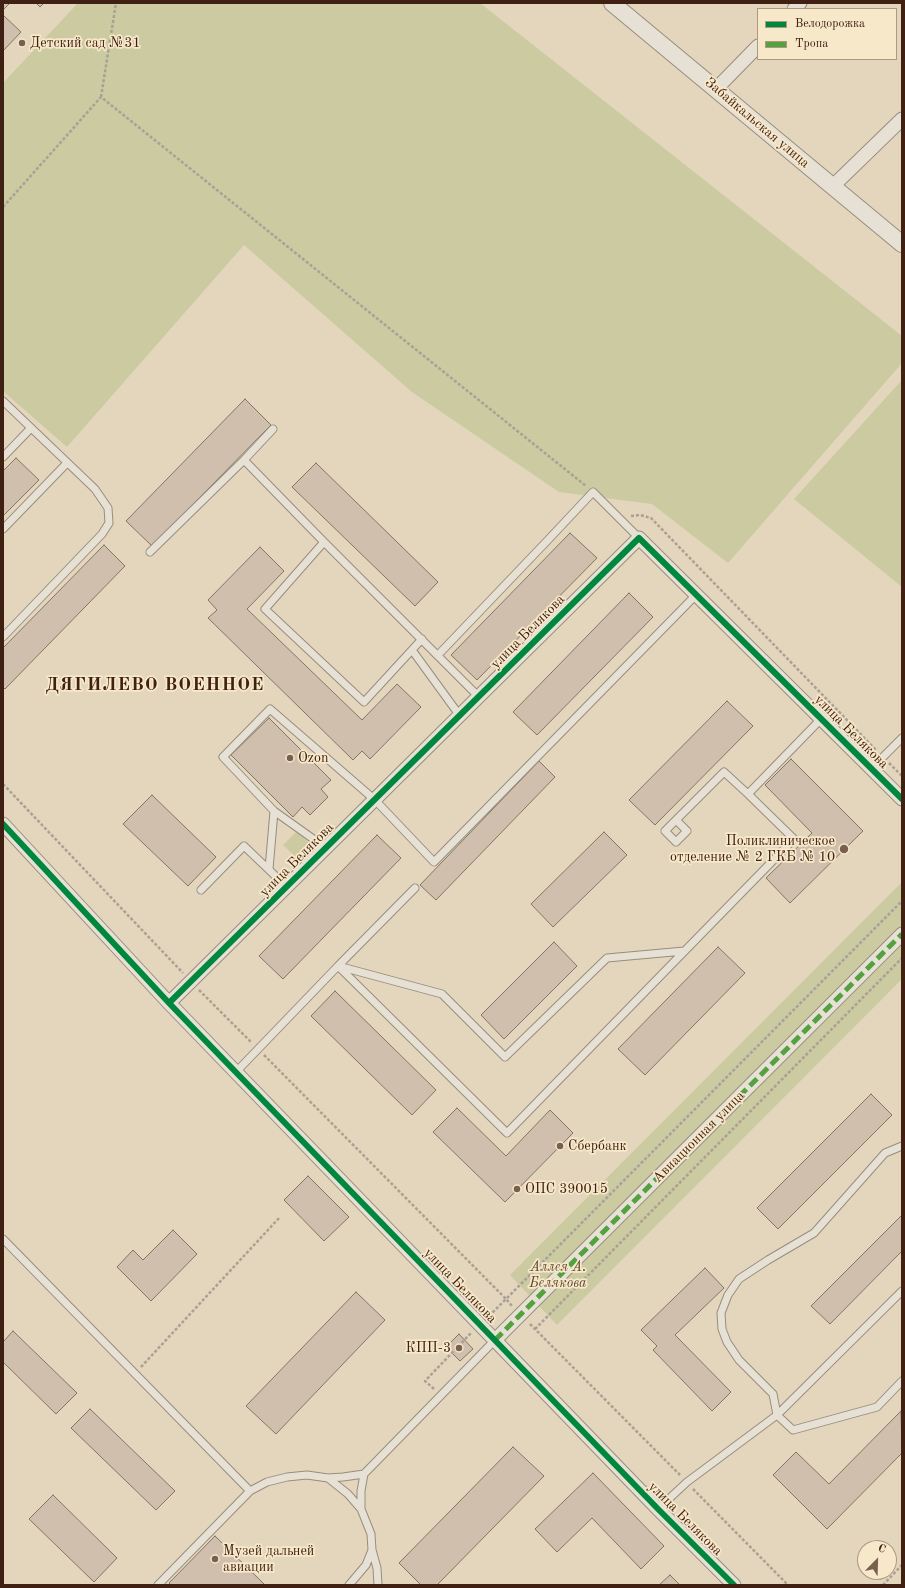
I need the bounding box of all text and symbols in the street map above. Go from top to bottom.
legend [757,8,897,60]
text: Велодорожка [795,18,865,30]
place label: Детский сад №31 [30,35,141,51]
marker: Детский сад №31 [17,38,27,48]
text: Тропа [795,38,828,50]
street label: Забайкальская улица [701,74,813,172]
street label: улица Белякова [487,591,569,673]
district label: ДЯГИЛЕВО ВОЕННОЕ [46,674,264,696]
street label: улица Белякова [810,691,892,773]
place label: Ozon [298,750,328,766]
marker: Ozon [285,753,295,763]
street label: улица Белякова [256,819,338,901]
place label: Поликлиническое отделение № 2 ГКБ № 10 [670,833,835,866]
marker: Поликлиническое отделение № 2 ГКБ № 10 [838,843,850,855]
street label: Авиационная улица [649,1087,749,1187]
place label: Сбербанк [568,1138,627,1154]
marker: Сбербанк [555,1141,565,1151]
place label: ОПС 390015 [525,1181,608,1197]
marker: ОПС 390015 [512,1184,522,1194]
street label: улица Белякова [420,1245,500,1327]
park label: Аллея А. Белякова [529,1259,587,1292]
place label: КПП-3 [405,1340,451,1356]
marker: КПП-3 [454,1343,464,1353]
street label: улица Белякова [644,1478,726,1560]
north arrow [857,1540,897,1580]
place label: Музей дальней авиации [223,1543,314,1576]
text: С [876,1543,887,1556]
marker: Музей дальней авиации [210,1554,220,1564]

